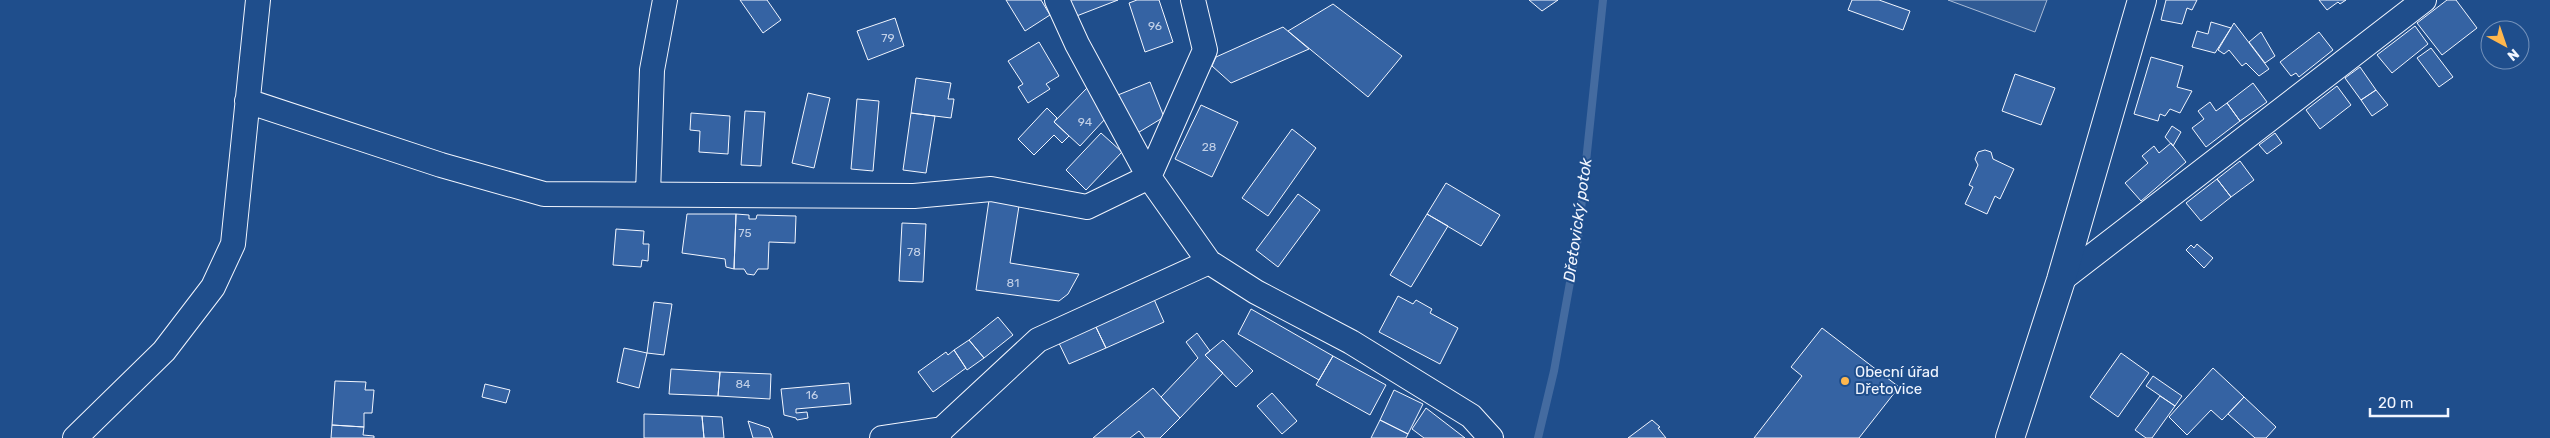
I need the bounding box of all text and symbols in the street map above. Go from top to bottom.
house number: 96 [1148,19,1162,33]
north arrow [2480,20,2530,70]
house number: 79 [881,31,895,45]
text: N [2504,45,2522,64]
house number: 94 [1078,115,1093,129]
house number: 28 [1202,140,1216,154]
water label: Dřetovický potok [1559,156,1596,283]
house number: 75 [738,226,752,240]
house number: 78 [907,245,921,259]
house number: 81 [1007,276,1019,290]
place label: Obecní úřad Dřetovice [1855,363,1939,398]
marker: Obecní úřad Dřetovice [1839,375,1851,387]
house number: 84 [735,377,751,391]
scale bar [2370,386,2448,418]
house number: 16 [806,388,818,402]
text: 20 m [2378,394,2413,412]

